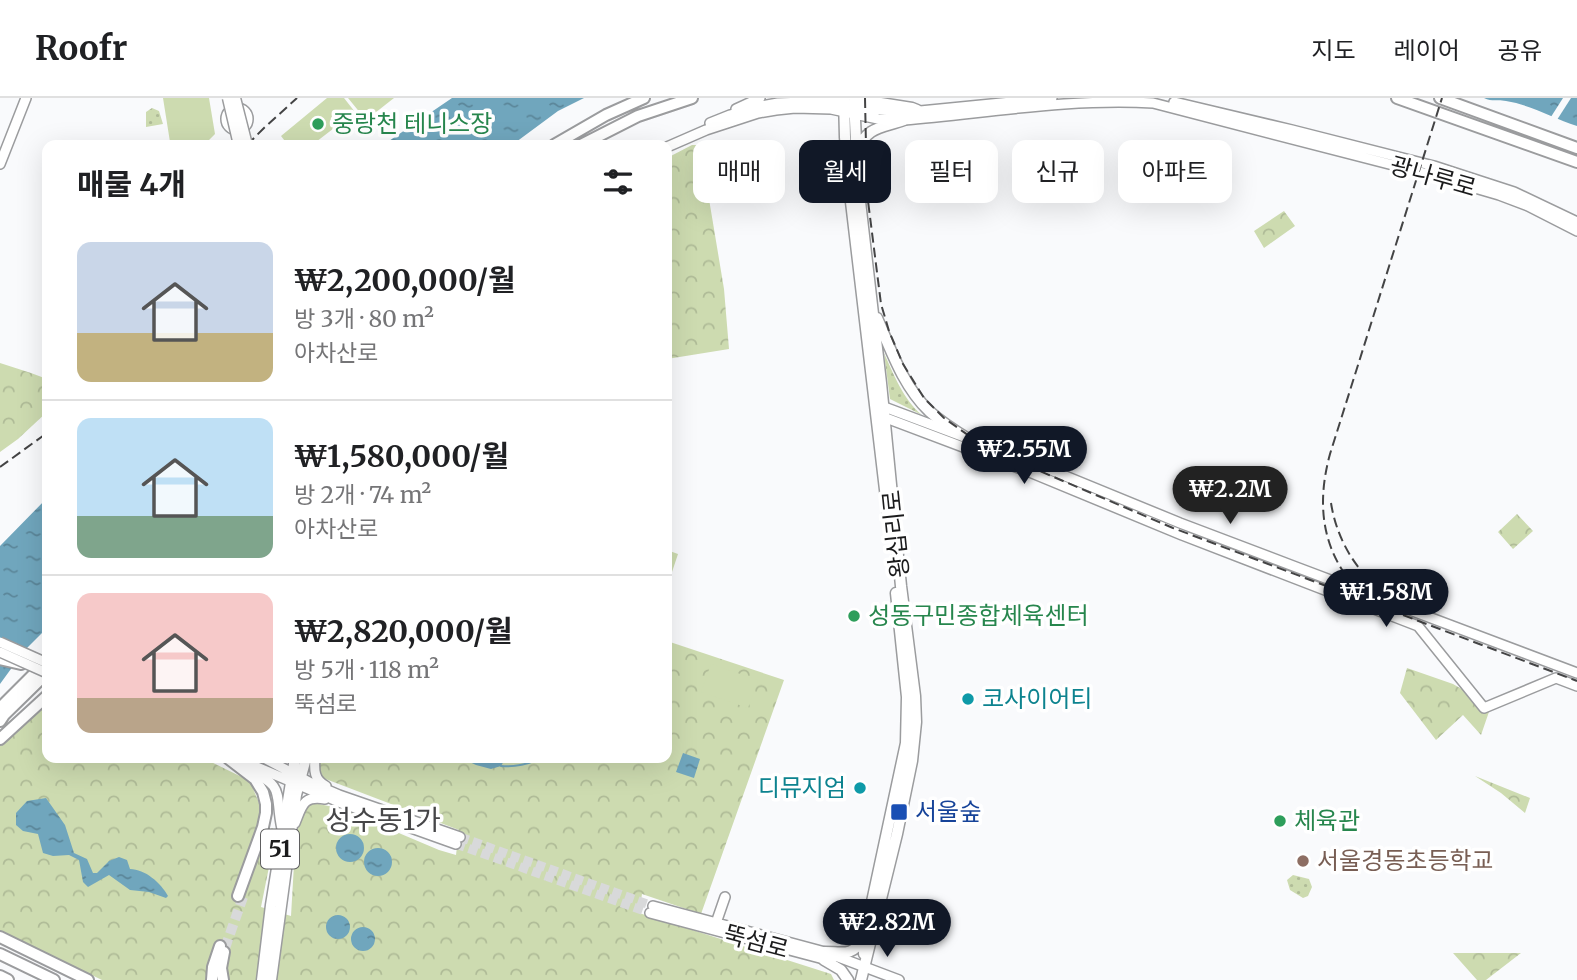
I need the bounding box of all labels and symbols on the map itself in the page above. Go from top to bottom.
place label: 중랑천 테니스장 [332,108,492,139]
marker: 중랑천 테니스장 [310,116,326,132]
street label: 광나루로 [1386,149,1480,204]
pin: ₩2.55M [967,426,1081,486]
pin: ₩2.2M [1181,466,1279,526]
street label: 왕십리로 [875,489,916,580]
pin: ₩1.58M [1329,570,1443,629]
place label: 성동구민종합체육센터 [868,600,1089,631]
marker: 성동구민종합체육센터 [846,608,862,624]
place label: 코사이어티 [982,683,1092,714]
marker: 코사이어티 [960,691,976,707]
place label: 디뮤지엄 [758,772,846,803]
marker: 디뮤지엄 [852,780,868,796]
place label: 서울숲 [915,796,981,827]
district label: 성수동1가 [325,802,441,838]
marker: 서울숲 [889,802,909,822]
place label: 체육관 [1294,805,1360,836]
marker: 체육관 [1272,813,1288,829]
road number: 51 [261,830,299,869]
place label: 서울경동초등학교 [1317,845,1494,876]
marker: 서울경동초등학교 [1295,853,1311,869]
pin: ₩2.82M [830,900,944,959]
street label: 뚝섬로 [720,918,792,965]

